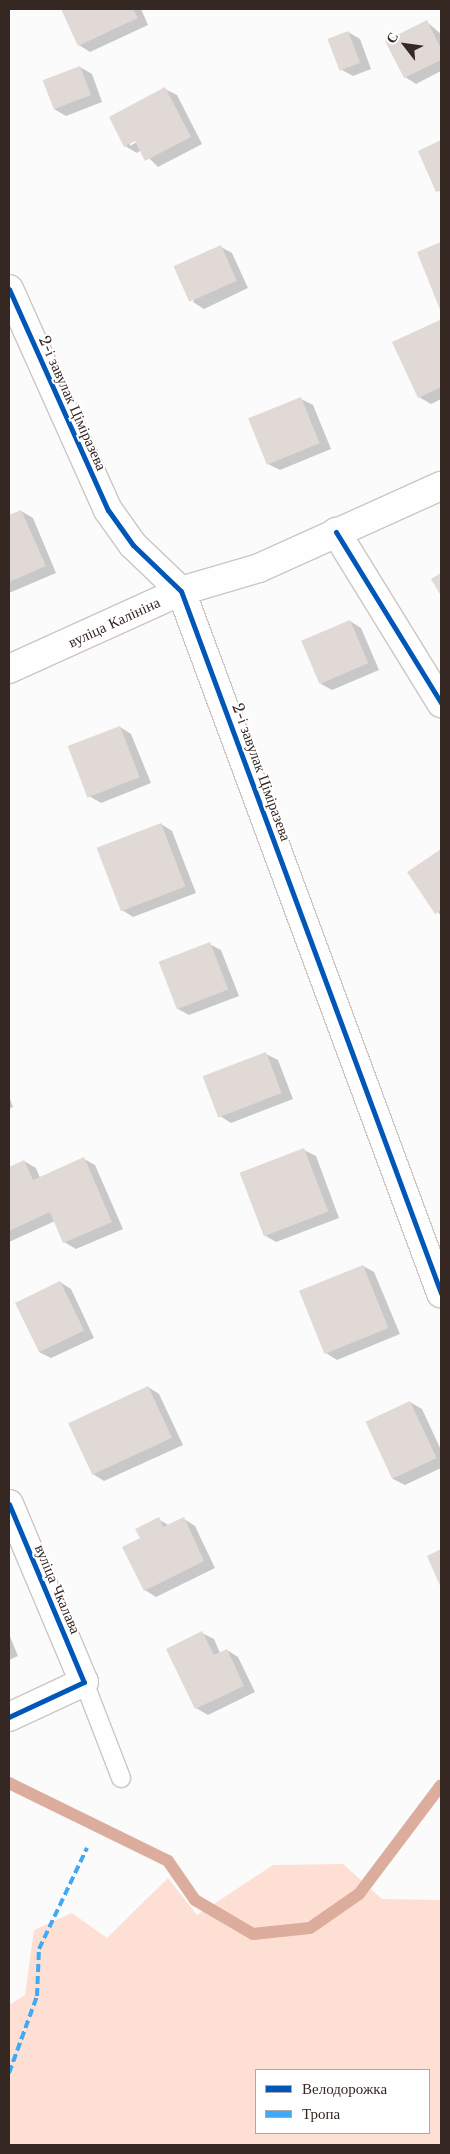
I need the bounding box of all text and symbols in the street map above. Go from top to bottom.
north arrow [380,20,430,70]
text: С [382,29,402,46]
street label: 2-і завулак Ціміразева [35,333,111,473]
street label: вуліца Калініна [65,593,163,651]
street label: 2-і завулак Ціміразева [229,701,295,843]
street label: вуліца Чкалава [31,1542,85,1636]
legend [255,2069,430,2134]
text: Велодорожка [302,2079,387,2098]
text: Тропа [302,2104,340,2123]

